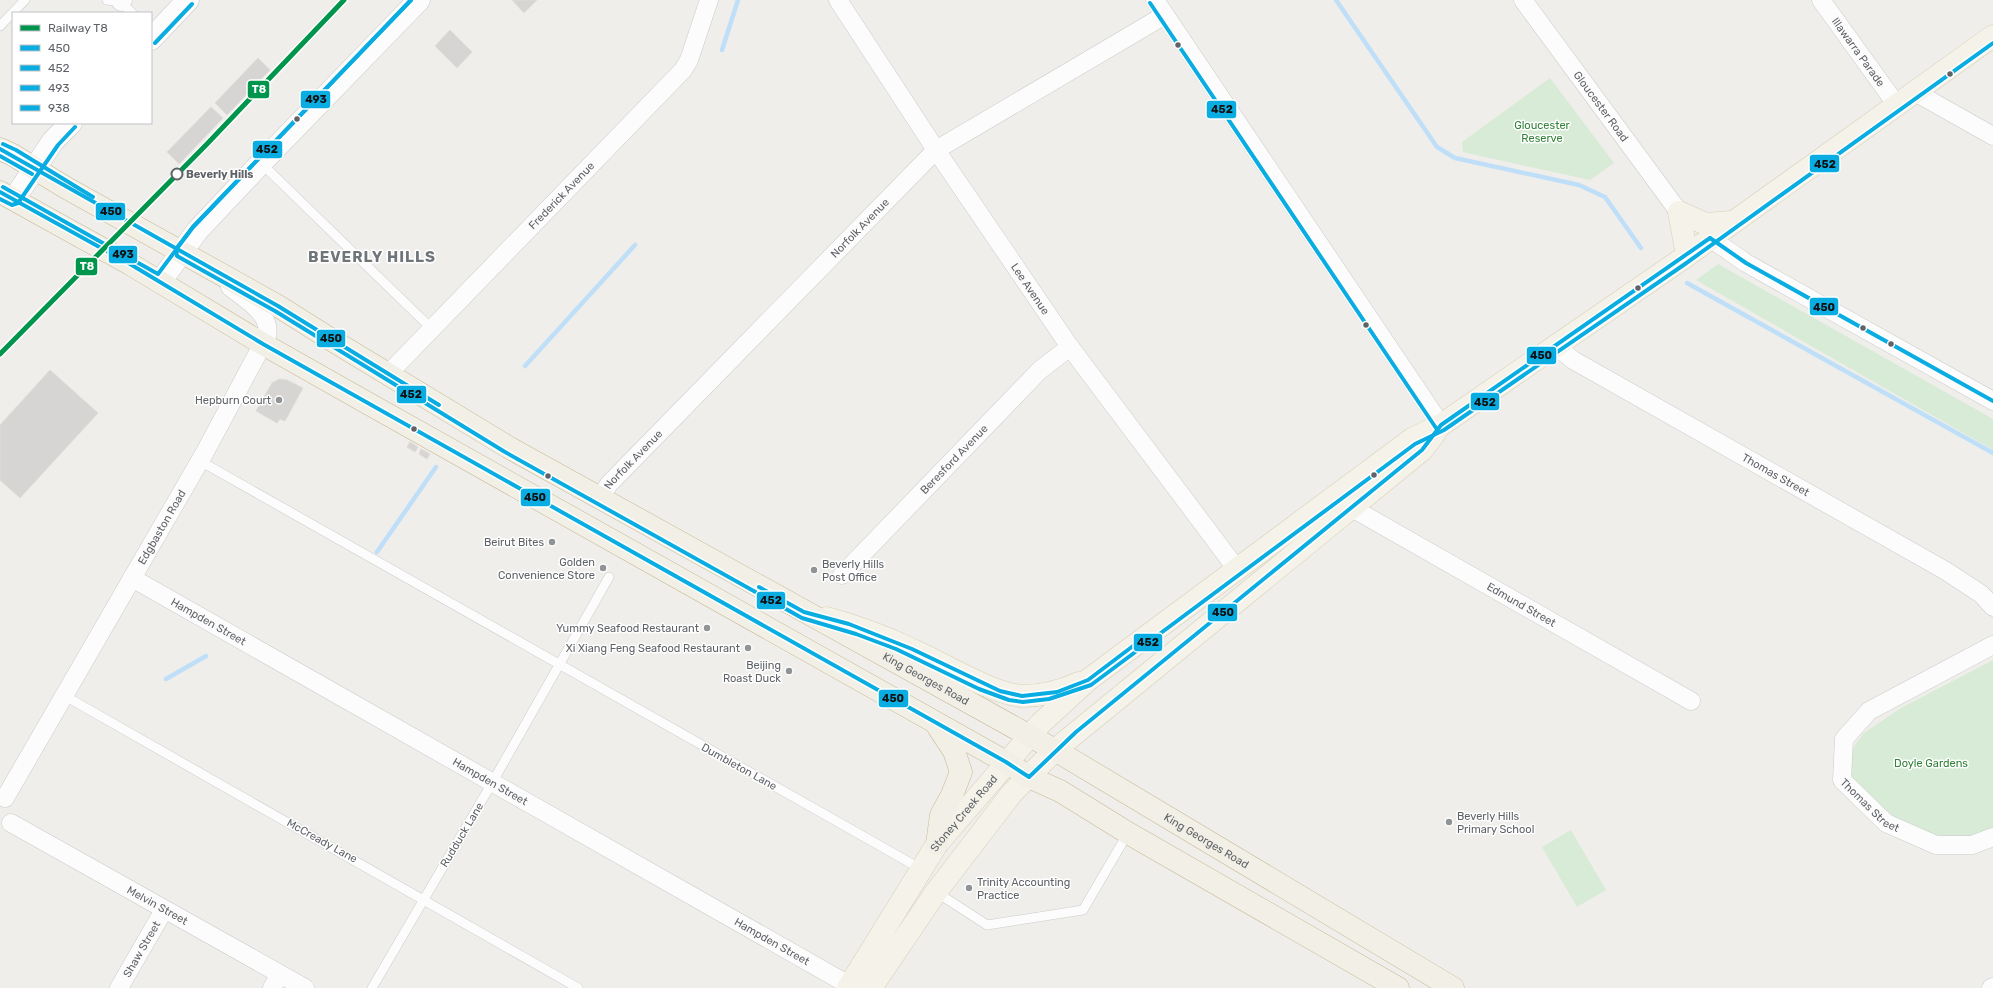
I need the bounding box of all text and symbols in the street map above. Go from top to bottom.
legend [12,12,152,124]
street label: Illawarra Parade [1829,15,1888,89]
text: Railway T8 [48,21,108,35]
unlabelled marker [1173,40,1183,50]
text: 450 [48,41,70,55]
text: 452 [48,61,70,75]
street label: Gloucester Road [1571,69,1631,144]
unlabelled marker [1945,69,1955,79]
line badge: T8 [247,80,270,99]
text: 493 [48,81,70,95]
text: T8 [252,83,266,96]
line badge: 493 [300,90,331,109]
text: 493 [305,93,327,106]
line badge: 452 [1206,100,1237,119]
text: 938 [48,101,70,115]
text: 452 [1211,103,1233,116]
unlabelled marker [292,114,302,124]
park label: Gloucester Reserve [1514,119,1571,145]
line badge: 452 [252,140,283,159]
text: 452 [256,143,278,156]
line badge: 452 [1809,154,1840,173]
text: 452 [1814,158,1836,171]
street label: Frederick Avenue [526,159,597,232]
marker: Beverly Hills [170,167,184,181]
place label: Beverly Hills [186,168,253,181]
street label: Norfolk Avenue [828,196,892,260]
line badge: 450 [95,202,126,221]
text: 450 [100,205,122,218]
line badge: 493 [108,245,138,264]
text: 493 [112,248,134,261]
district label: BEVERLY HILLS [308,248,436,266]
line badge: T8 [75,257,98,276]
text: T8 [80,260,94,273]
street label: Lee Avenue [1008,261,1052,317]
unlabelled marker [1633,283,1643,293]
line badge: 450 [1809,297,1839,316]
text: 450 [1813,301,1835,314]
unlabelled marker [1361,320,1371,330]
unlabelled marker [1858,323,1868,333]
line badge: 450 [316,329,346,348]
text: 450 [320,332,342,345]
unlabelled marker [1886,339,1896,349]
line badge: 450 [1526,346,1557,365]
text: 450 [1530,349,1552,362]
line badge: 452 [396,385,427,404]
text: 452 [400,388,422,401]
line badge: 452 [1470,392,1500,411]
place label: Hepburn Court [195,394,272,407]
marker: Hepburn Court [274,395,284,405]
text: 452 [1474,396,1496,409]
street label: Beresford Avenue [917,422,990,497]
unlabelled marker [409,424,419,434]
street label: Norfolk Avenue [601,427,665,491]
street label: Thomas Street [1740,451,1812,499]
unlabelled marker [1369,470,1379,480]
unlabelled marker [543,471,553,481]
street label: Edgbaston Road [135,487,188,567]
line badge: 450 [520,488,551,507]
text: 450 [524,491,546,504]
place label: Beirut Bites [484,536,544,549]
marker: Beirut Bites [547,537,557,547]
place label: Golden Convenience Store [498,556,595,582]
place label: Beverly Hills Post Office [822,558,885,584]
marker: Golden Convenience Store [598,563,608,573]
marker: Beverly Hills Post Office [809,565,819,575]
street label: Edmund Street [1485,580,1559,630]
line badge: 452 [756,591,786,610]
text: 452 [760,594,782,607]
street label: Hampden Street [169,595,249,648]
line badge: 450 [1207,603,1238,622]
text: 450 [1212,606,1234,619]
place label: Yummy Seafood Restaurant [556,622,700,635]
marker: Yummy Seafood Restaurant [702,623,712,633]
line badge: 452 [1133,633,1163,652]
text: 452 [1137,636,1159,649]
place label: Xi Xiang Feng Seafood Restaurant [566,642,741,655]
marker: Xi Xiang Feng Seafood Restaurant [743,643,753,653]
street label: King Georges Road [881,649,971,708]
place label: Beijing Roast Duck [723,659,781,685]
marker: Beijing Roast Duck [784,666,794,676]
line badge: 450 [878,689,909,708]
text: 450 [882,692,904,705]
street label: Dumbleton Lane [699,741,779,793]
street label: Hampden Street [450,755,531,808]
park label: Doyle Gardens [1894,757,1968,770]
street label: Stoney Creek Road [927,772,1000,854]
street label: Thomas Street [1838,776,1902,835]
street label: Rudduck Lane [438,800,486,870]
street label: King Georges Road [1162,810,1251,871]
place label: Beverly Hills Primary School [1457,810,1534,836]
street label: McCready Lane [284,816,360,866]
marker: Beverly Hills Primary School [1444,817,1454,827]
place label: Trinity Accounting Practice [977,876,1070,902]
street label: Melvin Street [125,883,191,928]
marker: Trinity Accounting Practice [964,883,974,893]
street label: Hampden Street [732,915,812,968]
street label: Shaw Street [120,918,163,979]

